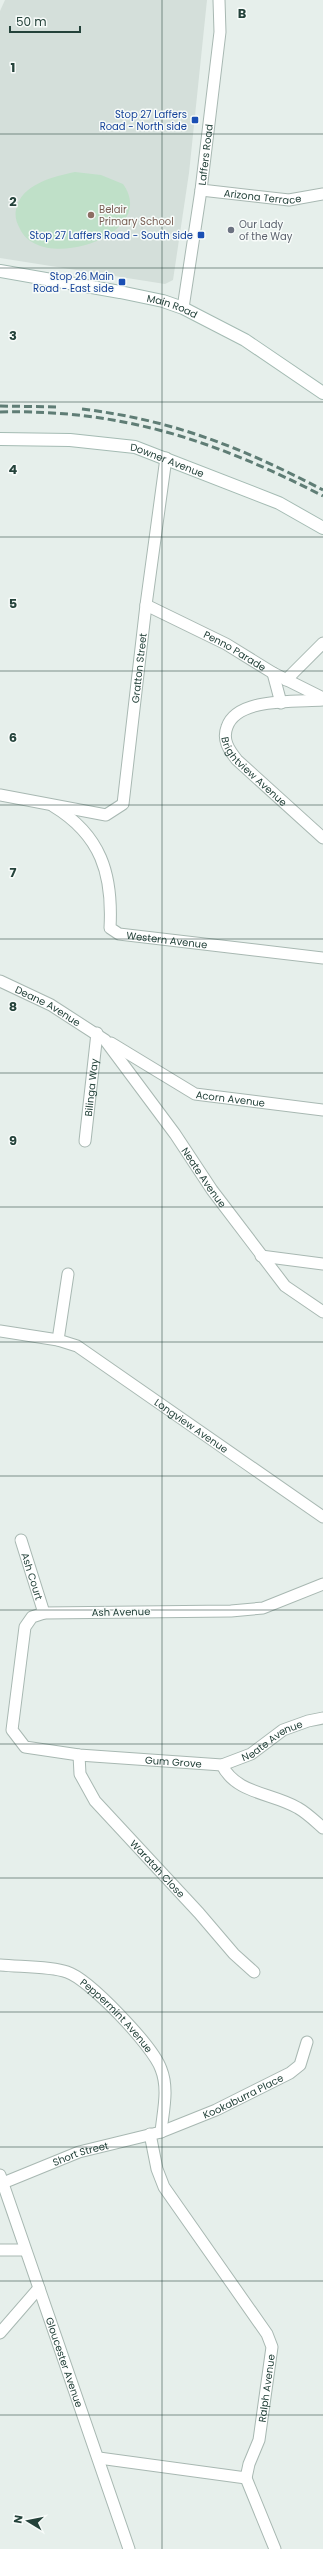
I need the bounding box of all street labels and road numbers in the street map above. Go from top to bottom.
street label: Laffers Road [194,123,216,186]
street label: Arizona Terrace [223,185,303,207]
street label: Main Road [146,290,200,322]
street label: Downer Avenue [130,439,206,481]
street label: Penno Parade [201,627,269,675]
street label: Gratton Street [127,632,150,704]
street label: Brightview Avenue [218,735,291,810]
street label: Western Avenue [126,927,208,952]
street label: Deane Avenue [13,982,84,1030]
street label: Bilinga Way [80,1057,102,1117]
street label: Acorn Avenue [195,1087,266,1110]
street label: Neate Avenue [178,1144,230,1210]
street label: Longview Avenue [152,1395,231,1456]
street label: Ash Court [18,1551,47,1602]
street label: Ash Avenue [92,1604,150,1620]
street label: Neate Avenue [239,1716,305,1765]
street label: Gum Grove [144,1752,202,1771]
street label: Waratah Close [127,1836,189,1901]
street label: Peppermint Avenue [77,1975,157,2056]
street label: Kookaburra Place [200,2070,286,2122]
street label: Short Street [50,2138,110,2170]
street label: Gloucester Avenue [42,2315,87,2409]
street label: Ralph Avenue [254,2353,278,2423]

